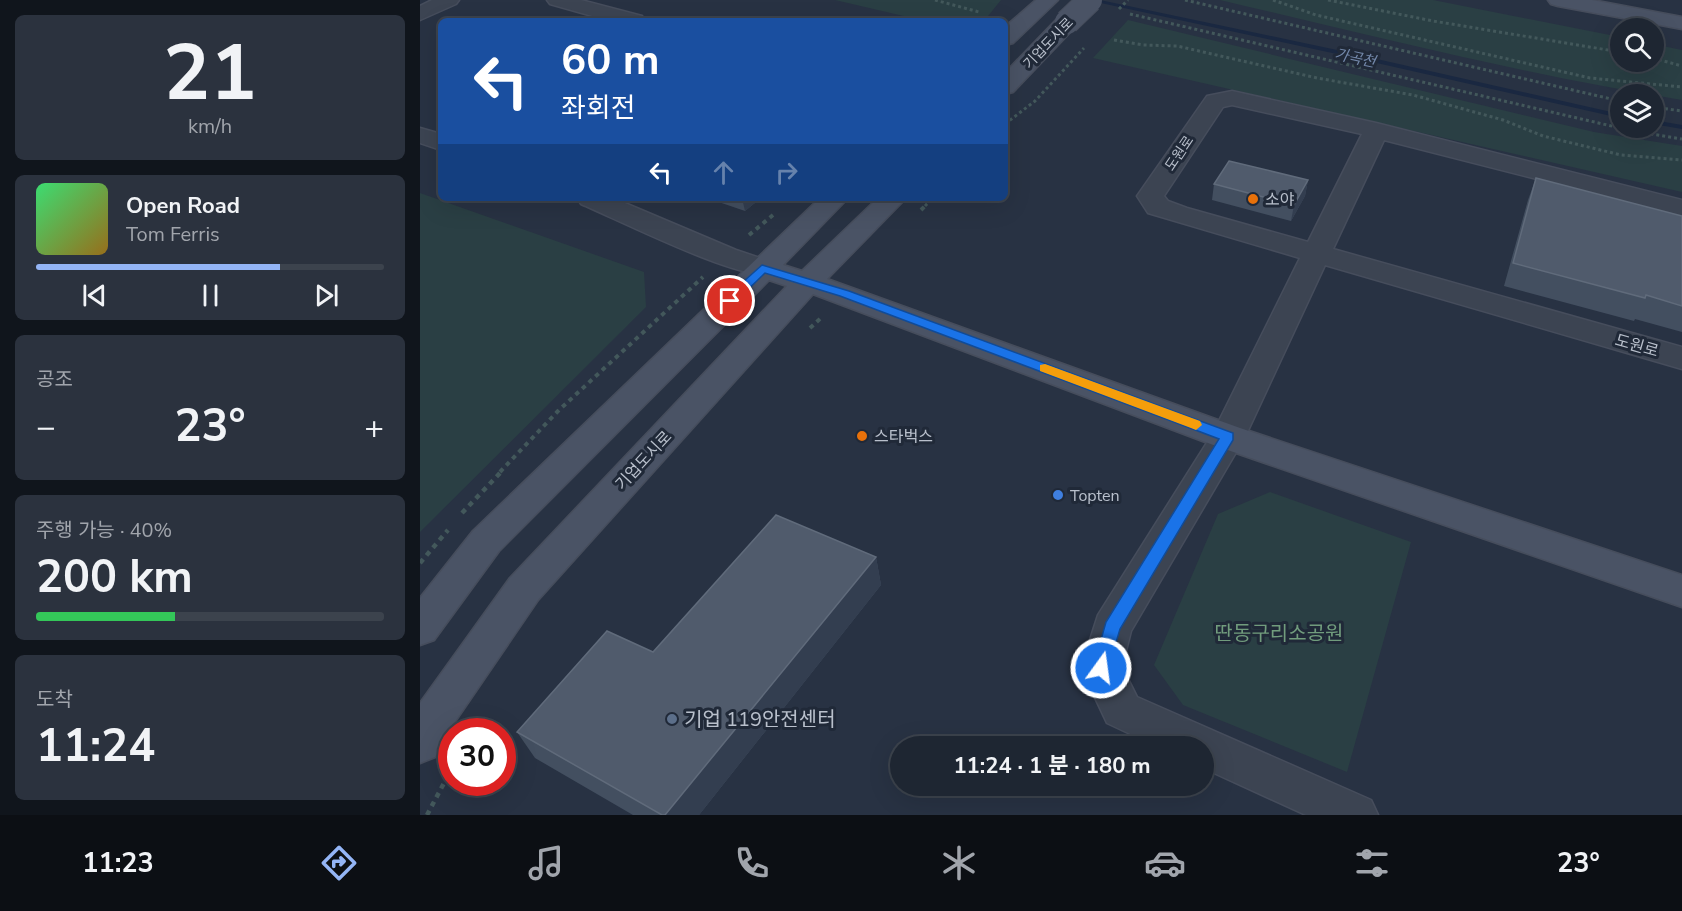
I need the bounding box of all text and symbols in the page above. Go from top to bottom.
street label: 기업도시로 [1019,14,1078,73]
map controls [1610,18,1664,138]
button: search [1610,18,1664,72]
text: 21 [163,20,257,127]
text: 60 m [561,32,660,89]
icon: left [462,42,540,120]
water label: 가곡천 [1333,44,1379,73]
button: layers [1610,84,1664,138]
text: 좌회전 [561,90,636,127]
text: km/h [188,113,232,140]
street label: 도원로 [1161,132,1198,175]
icon: left [644,156,677,189]
icon: ahead [707,156,740,189]
icon: right [770,156,803,189]
place label: 소야 [1265,189,1295,211]
text: Open Road [126,191,240,221]
marker: 소야 [1246,192,1260,206]
text: Tom Ferris [126,221,220,248]
pin [704,275,755,326]
icon: previous [78,279,111,312]
icon: pause [194,279,227,312]
icon: next [310,279,343,312]
icon: arrive [713,284,746,317]
street label: 도원로 [1612,329,1661,363]
text: 공조 [36,366,73,393]
text: 23° [174,396,246,457]
text: − [36,405,56,450]
text: + [364,405,384,450]
street label: 기업도시로 [611,426,677,495]
place label: 스타벅스 [874,426,933,448]
marker: 스타벅스 [855,429,869,443]
place label: Topten [1070,485,1120,507]
marker: Topten [1051,488,1065,502]
text: 주행 가능 · 40% [36,517,172,544]
text: 200 km [36,547,193,608]
park label: 딴동구리소공원 [1215,620,1343,647]
position arrow [1069,636,1133,700]
text: 도착 [36,686,73,713]
place label: 기업 119안전센터 [684,706,836,733]
marker: 기업 119안전센터 [665,712,679,726]
text: 11:24 [36,716,155,777]
speed limit sign: 30 [438,718,516,796]
text: 11:24 · 1 분 · 180 m [953,751,1151,781]
icon: directions [318,842,360,884]
icon: music [525,842,567,884]
icon: phone [731,842,773,884]
icon: climate [938,842,980,884]
icon: car [1144,842,1186,884]
icon: filters [1351,842,1393,884]
text: 11:23 [82,845,154,882]
text: 23° [1557,845,1600,882]

